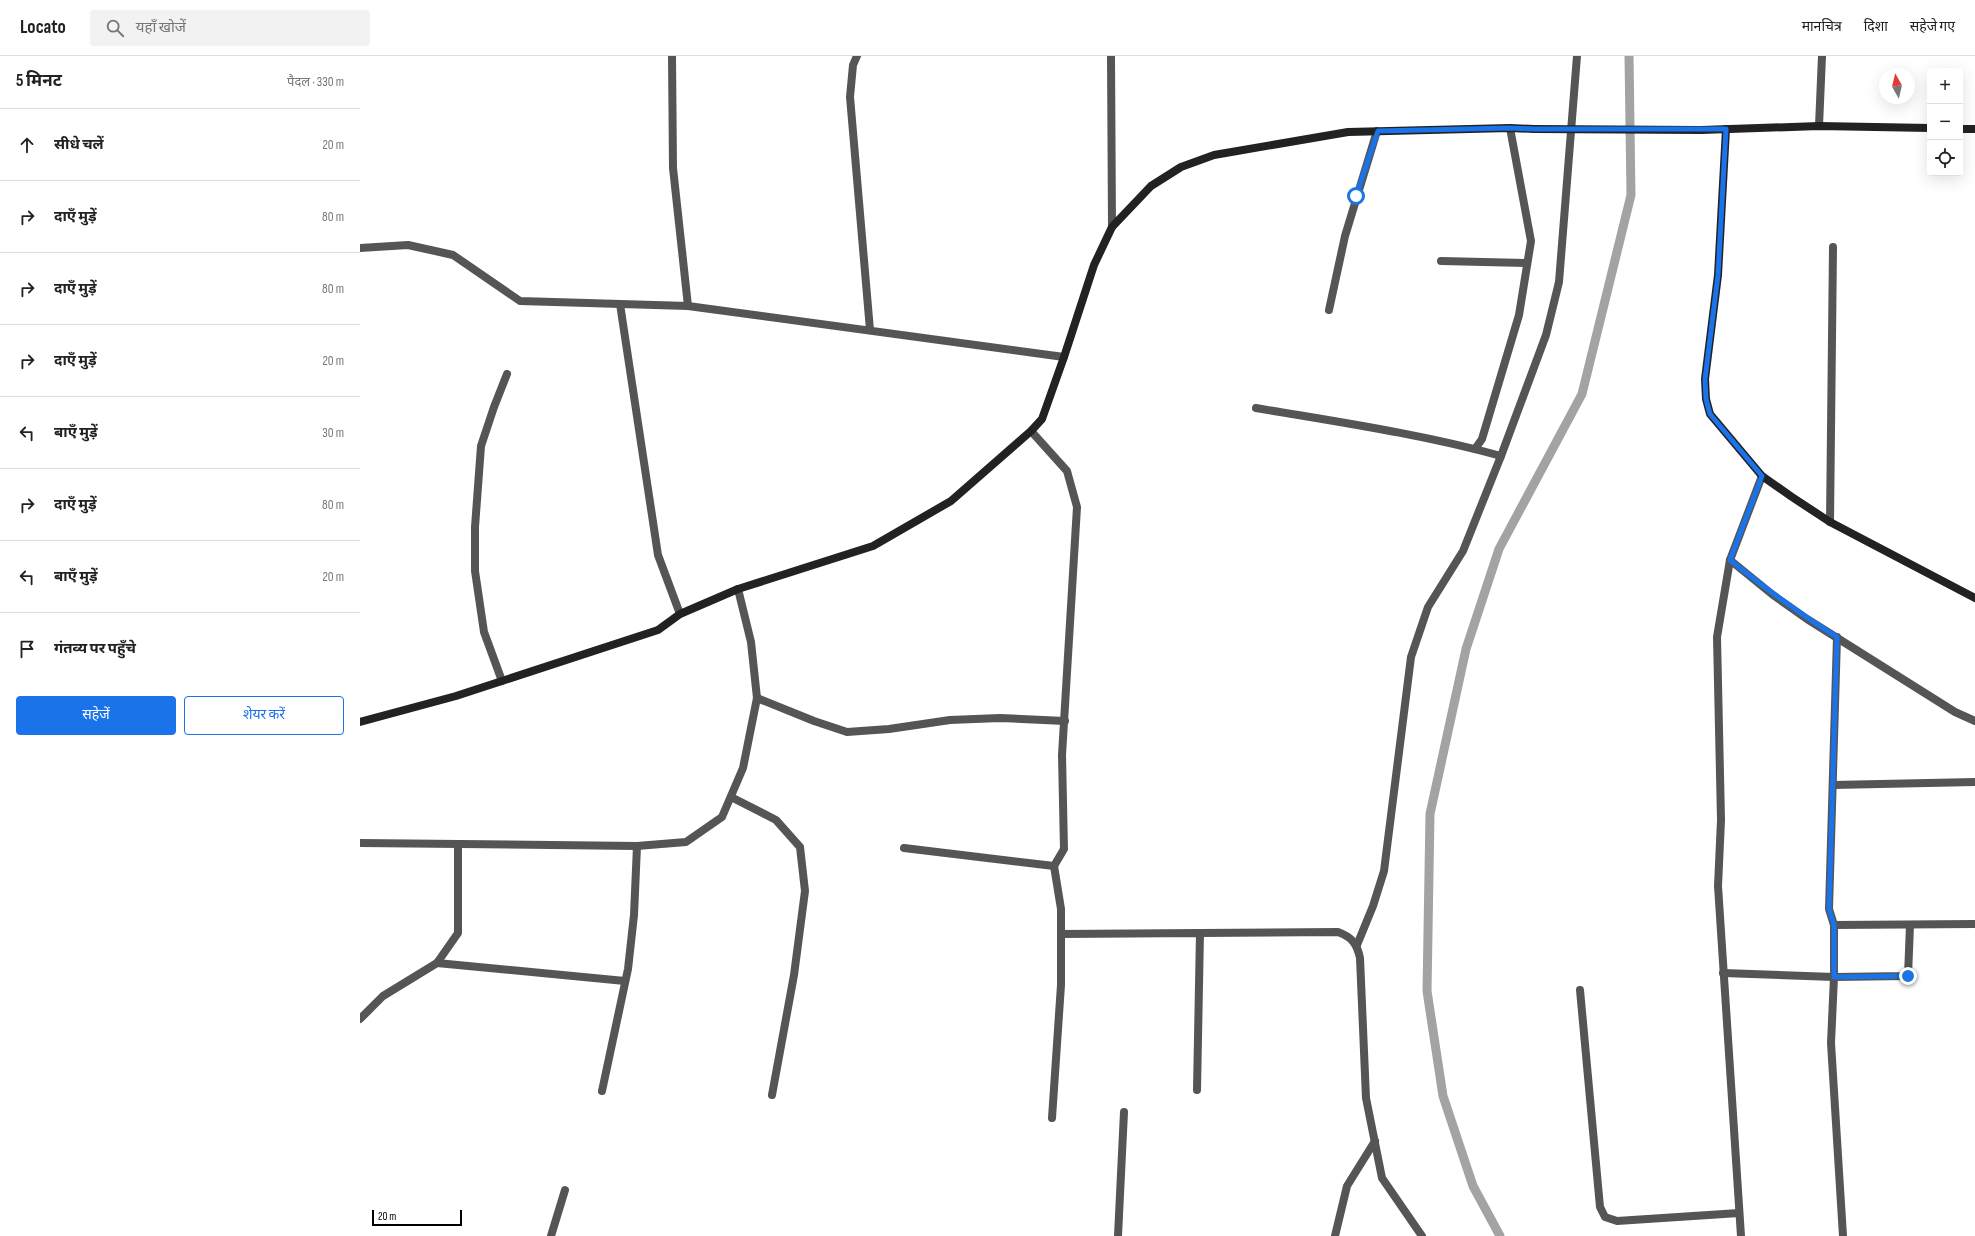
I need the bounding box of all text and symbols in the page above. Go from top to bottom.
search box [90,10,370,46]
text: Locato [20,16,66,39]
icon: search [104,17,126,39]
text: यहाँ खोजें [136,18,186,37]
text: मानचित्र [1802,18,1842,35]
text: दिशा [1864,18,1888,35]
text: सहेजे गए [1910,18,1955,35]
north arrow [1879,68,1915,104]
map controls [1927,68,1963,176]
button: + [1927,68,1963,104]
text: 5 मिनट [16,71,62,91]
text: पैदल · 330 m [287,74,344,90]
button: − [1927,104,1963,140]
icon: ahead [16,134,38,156]
text: सीधे चलें [54,135,104,154]
text: 20 m [322,137,344,153]
button: locate [1927,140,1963,176]
route start [1347,187,1365,205]
icon: right [16,206,38,228]
text: दाएँ मुड़ें [54,207,97,226]
text: 80 m [322,209,344,225]
icon: right [16,278,38,300]
text: दाएँ मुड़ें [54,279,97,298]
text: 80 m [322,281,344,297]
icon: right [16,350,38,372]
text: दाएँ मुड़ें [54,351,97,370]
text: 20 m [322,353,344,369]
icon: left [16,422,38,444]
text: बाएँ मुड़ें [54,423,97,442]
text: 30 m [322,425,344,441]
icon: right [16,494,38,516]
text: दाएँ मुड़ें [54,495,97,514]
text: 80 m [322,497,344,513]
icon: left [16,566,38,588]
text: बाएँ मुड़ें [54,567,97,586]
text: 20 m [322,569,344,585]
icon: arrive [16,638,38,660]
text: गंतव्य पर पहुँचे [54,639,136,658]
button: सहेजें [16,696,176,735]
button: शेयर करें [184,696,344,735]
route end [1899,967,1917,985]
scale bar [372,1208,462,1227]
text: 20 m [378,1210,396,1223]

